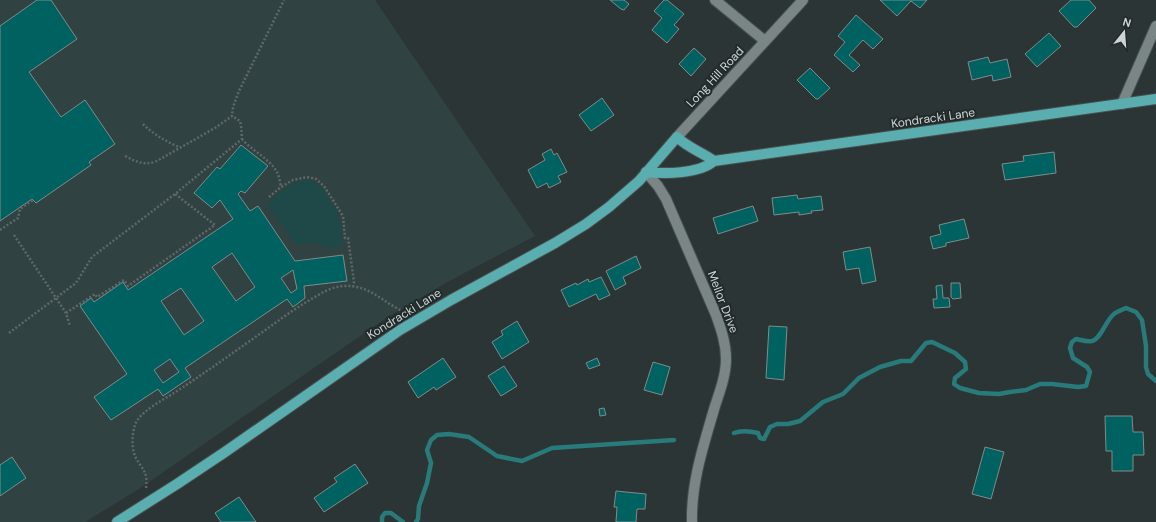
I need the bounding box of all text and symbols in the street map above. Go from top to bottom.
north arrow [1104,12,1144,52]
text: N [1121,15,1133,30]
street label: Long Hill Road [683,43,747,111]
street label: Kondracki Lane [890,104,976,132]
street label: Mellor Drive [704,269,742,336]
street label: Kondracki Lane [364,285,444,343]

